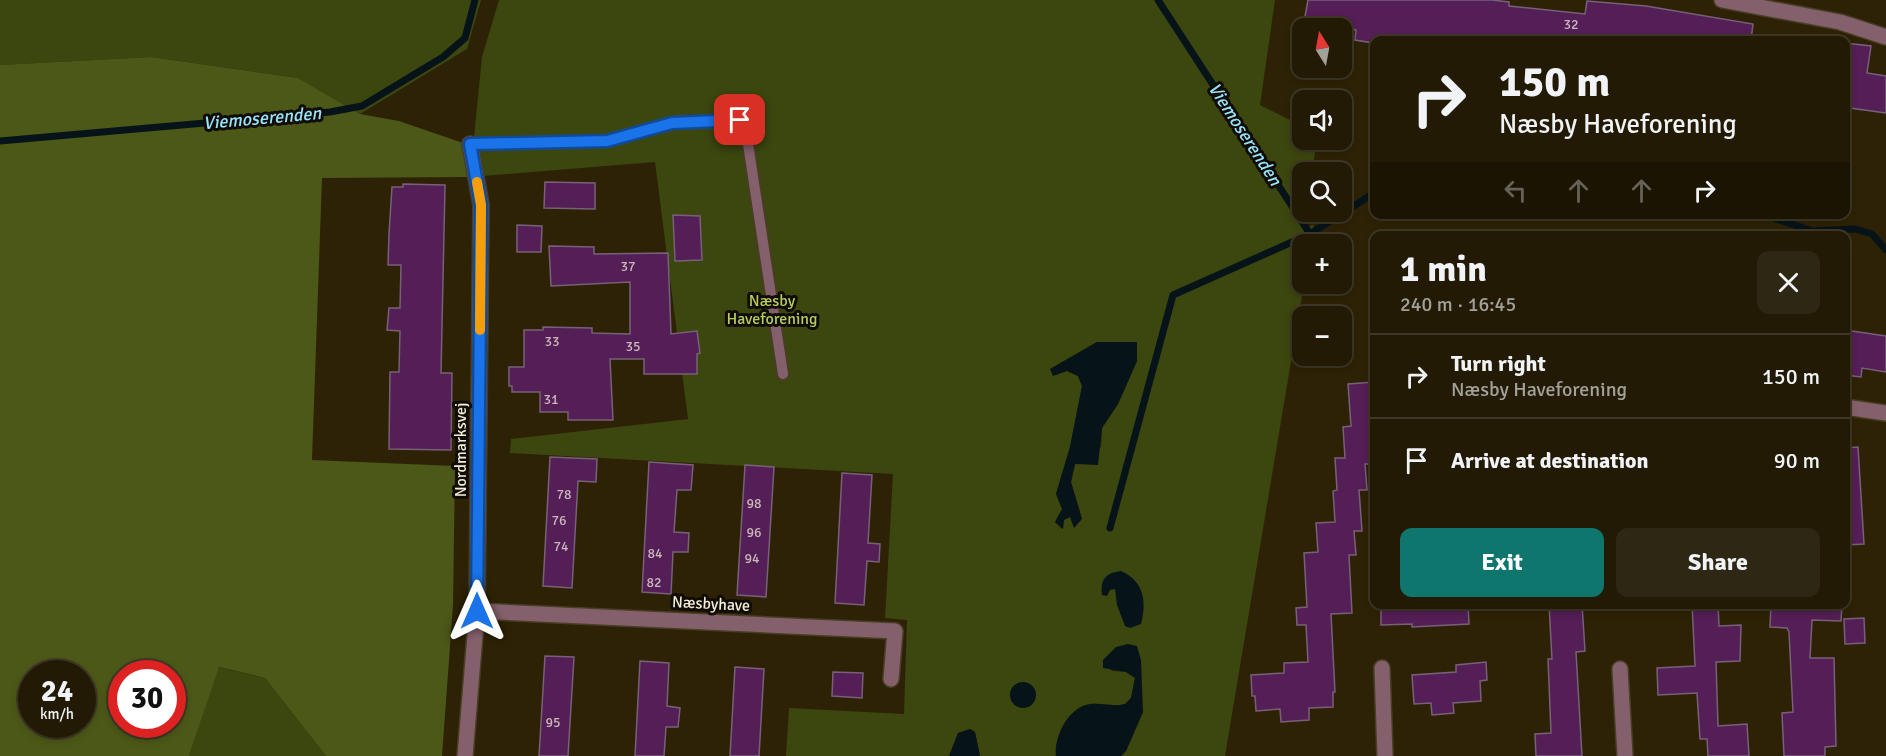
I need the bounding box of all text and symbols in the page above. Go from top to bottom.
house number: 32 [1563,16,1579,33]
north arrow [1292,18,1352,78]
map controls [1292,18,1352,366]
text: 150 m [1499,57,1610,108]
icon: right [1400,60,1478,138]
water label: Viemoserenden [1204,78,1287,191]
button: sound [1292,90,1352,150]
pin [714,94,765,145]
water label: Viemoserenden [202,102,323,134]
icon: arrive [723,103,756,136]
text: Næsby Haveforening [1499,108,1737,141]
button: search [1292,162,1352,222]
icon: left [1499,174,1532,207]
icon: ahead [1562,174,1595,207]
icon: ahead [1625,174,1658,207]
icon: right [1688,174,1721,207]
button: + [1292,234,1352,294]
text: 1 min [1400,247,1487,292]
button: close [1757,251,1820,314]
house number: 37 [620,258,636,275]
park label: Næsby Haveforening [726,291,818,329]
text: 240 m · 16:45 [1400,292,1516,317]
button: − [1292,306,1352,366]
house number: 33 [544,333,560,350]
house number: 35 [625,338,641,355]
text: Turn right [1451,350,1546,377]
icon: right [1400,360,1433,393]
text: 150 m [1762,363,1820,390]
text: Næsby Haveforening [1451,377,1627,402]
house number: 31 [543,391,559,408]
street label: Nordmarksvej [451,403,471,497]
icon: arrive [1400,444,1433,477]
text: Arrive at destination [1451,447,1648,474]
text: 90 m [1774,447,1820,474]
house number: 78 [556,486,572,503]
house number: 98 [746,495,762,512]
house number: 76 [551,512,567,529]
house number: 96 [746,524,762,541]
button: Exit [1400,528,1604,597]
button: Share [1616,528,1820,597]
house number: 74 [553,538,569,555]
house number: 84 [647,545,663,562]
house number: 94 [744,550,760,567]
house number: 82 [646,574,662,591]
position arrow [445,579,509,643]
street label: Næsbyhave [672,592,750,616]
speed limit sign: 30 [108,660,186,738]
text: 24 [41,673,73,710]
text: km/h [40,705,74,723]
house number: 95 [545,714,561,731]

